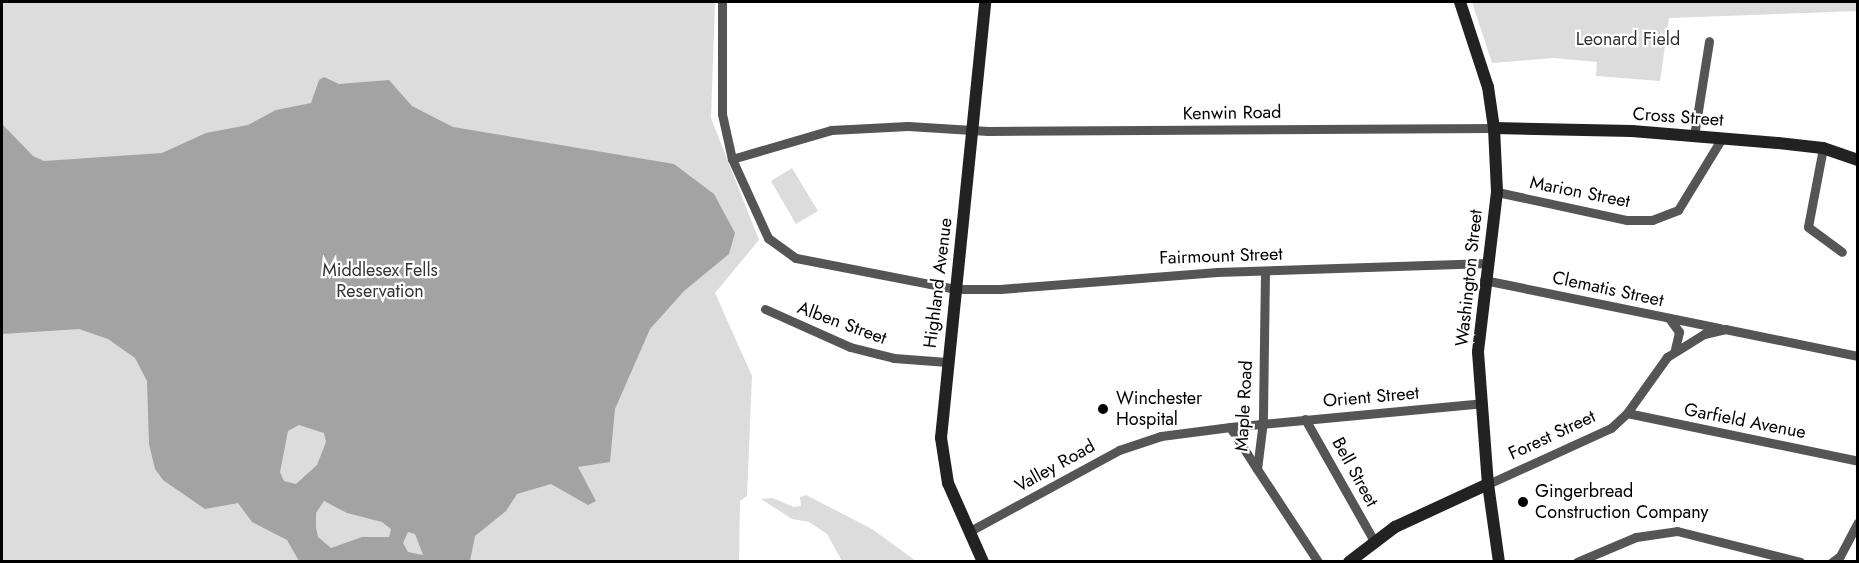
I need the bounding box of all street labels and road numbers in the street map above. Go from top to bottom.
street label: Kenwin Road [1182,101,1282,125]
street label: Cross Street [1632,103,1724,131]
street label: Marion Street [1528,172,1632,212]
street label: Washington Street [1451,208,1487,348]
street label: Highland Avenue [919,217,957,349]
street label: Fairmount Street [1159,243,1283,269]
street label: Clematis Street [1550,267,1666,311]
street label: Alben Street [794,297,890,349]
street label: Maple Road [1231,360,1257,452]
street label: Orient Street [1322,382,1420,412]
street label: Garfield Avenue [1682,399,1808,443]
street label: Forest Street [1505,405,1599,465]
street label: Bell Street [1327,434,1383,510]
street label: Valley Road [1011,435,1099,497]

